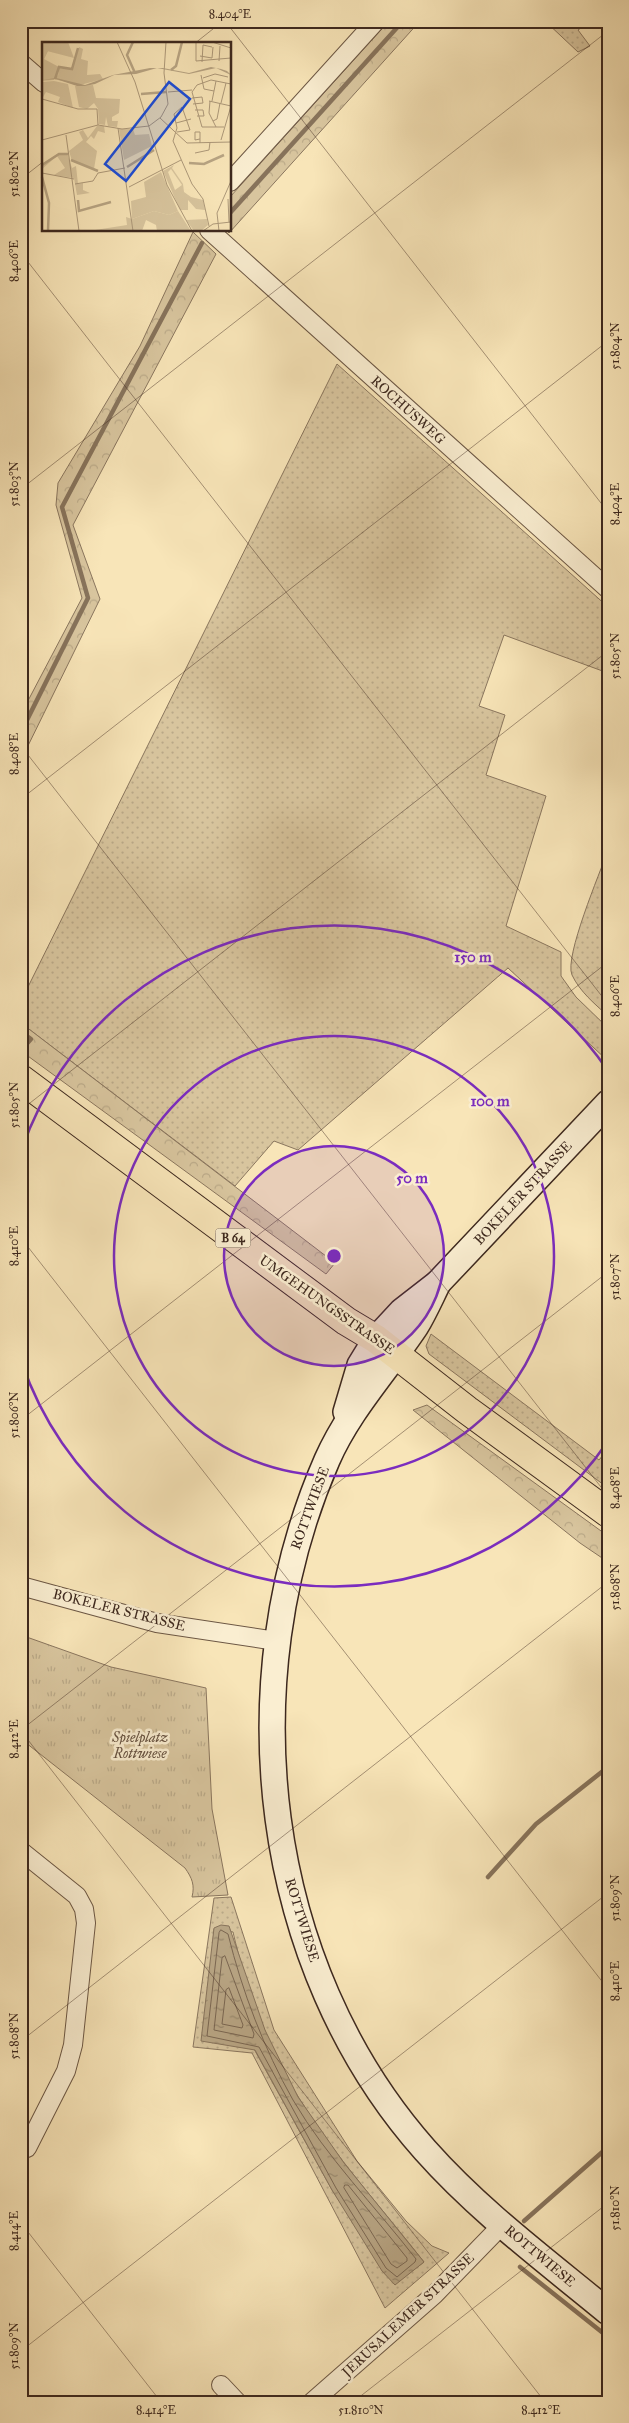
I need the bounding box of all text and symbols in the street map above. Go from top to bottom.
text: 8.404°E [209,7,252,21]
inset map [42,42,231,231]
text: 51.802°N [7,151,21,197]
text: 8.406°E [7,240,21,282]
text: 51.804°N [608,322,622,370]
street label: ROCHUSWEG [367,372,449,448]
text: 51.803°N [7,461,21,507]
text: 8.404°E [608,482,622,525]
text: 51.805°N [608,633,622,679]
text: 8.408°E [7,733,21,775]
text: 150 m [454,948,492,966]
text: 8.406°E [608,975,622,1017]
text: 51.805°N [7,1082,21,1128]
text: 100 m [470,1092,510,1110]
street label: BOKELER STRASSE [470,1137,576,1249]
text: 50 m [396,1169,428,1187]
text: 8.410°E [7,1225,21,1266]
road number: B 64 [216,1228,250,1248]
centre of rings [325,1247,343,1265]
street label: UMGEHUNGSSTRASSE [256,1252,398,1358]
text: 51.807°N [608,1253,622,1301]
text: 51.806°N [7,1392,21,1438]
street label: ROTTWIESE [287,1464,333,1552]
text: 8.408°E [608,1467,622,1509]
text: 51.808°N [608,1563,622,1611]
street label: BOKELER STRASSE [51,1585,187,1635]
text: 8.412°E [7,1719,21,1759]
park label: Spielplatz Rottwiese [111,1729,168,1762]
text: 51.809°N [608,1874,622,1922]
street label: ROTTWIESE [281,1876,323,1964]
text: 8.410°E [608,1960,622,2001]
text: 51.808°N [7,2012,21,2060]
text: 51.810°N [608,2185,622,2231]
text: 8.414°E [7,2211,21,2251]
street label: ROTTWIESE [501,2222,579,2290]
street label: JERUSALEMER STRASSE [337,2249,478,2383]
text: 51.809°N [7,2322,21,2370]
text: 8.414°E [136,2403,176,2417]
text: 51.810°N [338,2403,384,2417]
text: 8.412°E [521,2403,561,2417]

